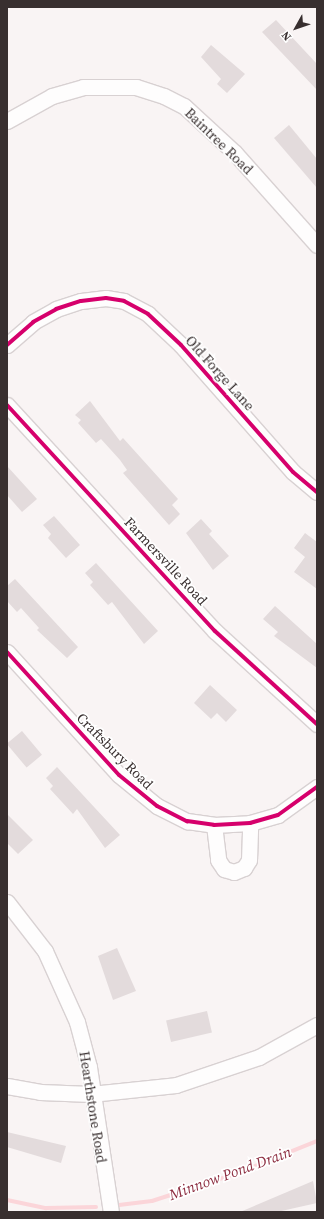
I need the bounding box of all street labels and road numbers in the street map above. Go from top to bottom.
street label: Baintree Road [181,104,257,178]
street label: Old Forge Lane [182,332,258,414]
street label: Farmersville Road [121,514,211,608]
street label: Craftsbury Road [73,709,157,793]
street label: Hearthstone Road [76,1050,110,1164]

